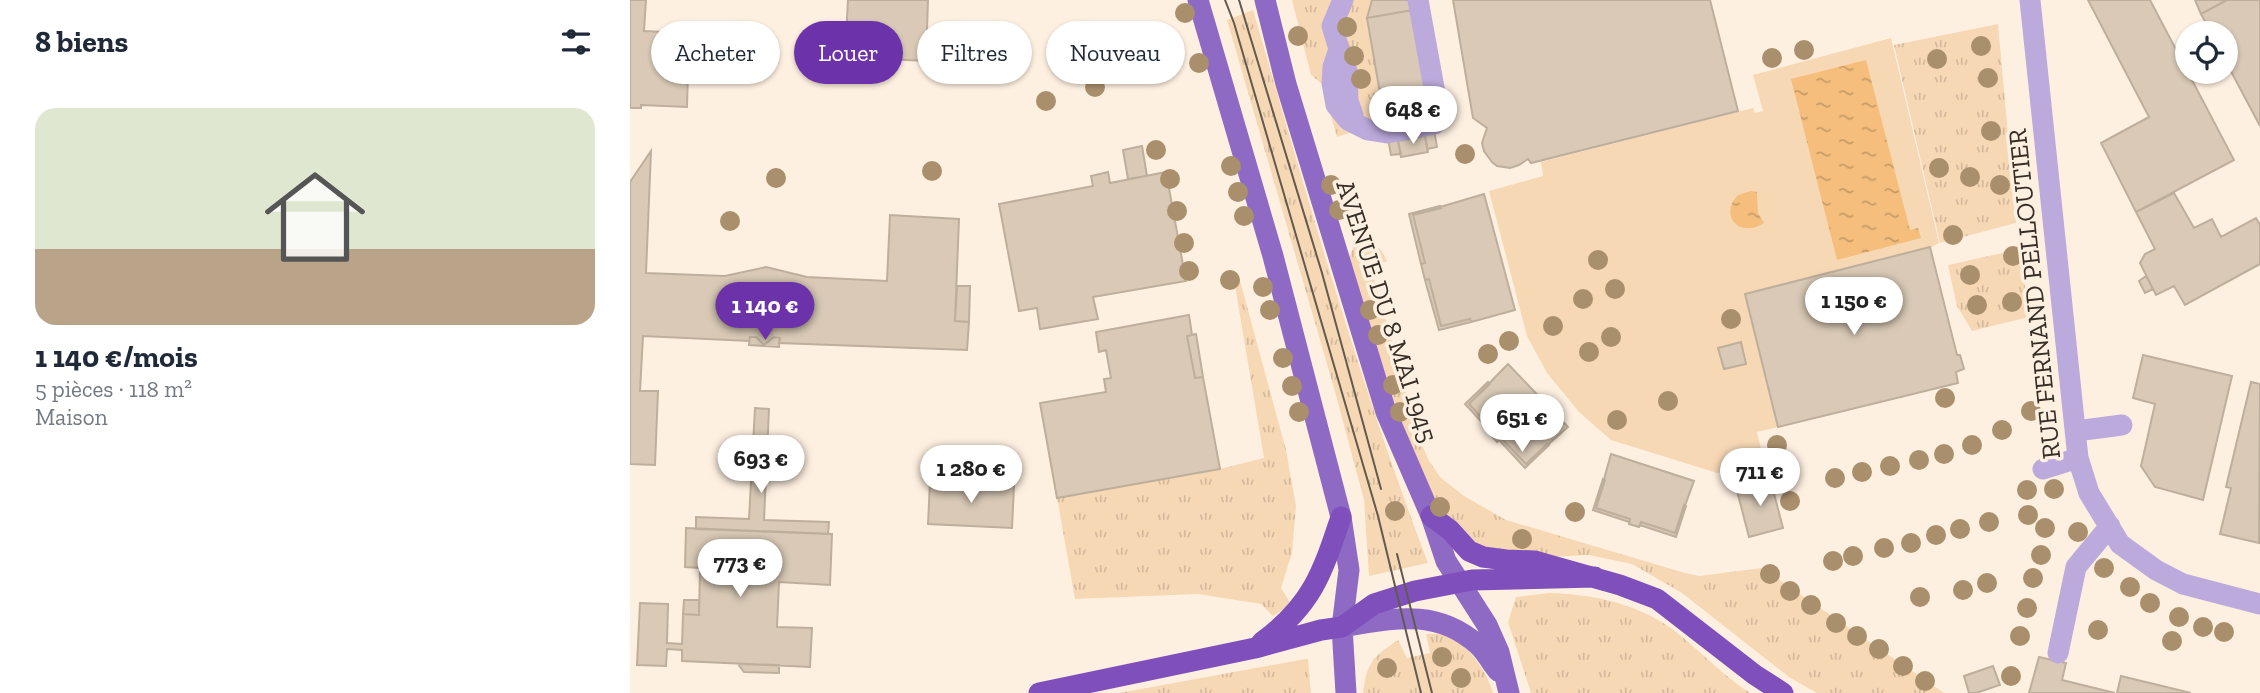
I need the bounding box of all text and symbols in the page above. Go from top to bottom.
chip: Acheter [651,21,780,84]
chip: Louer [794,21,903,84]
chip: Filtres [917,21,1032,84]
chip: Nouveau [1046,21,1185,84]
map controls [2175,21,2238,84]
button: locate [2175,21,2238,84]
icon: filters [557,23,595,61]
text: 8 biens [35,24,128,60]
pin: 648 € [1364,86,1462,146]
text: 648 € [1385,95,1441,123]
street label: RUE FERNAND PELLOUTIER [2001,127,2067,461]
icon: home [252,154,378,280]
street label: AVENUE DU 8 MAI 1945 [1329,176,1445,446]
pin: 1 150 € [1789,278,1919,337]
pin: 1 140 € [700,282,830,342]
text: 1 150 € [1821,286,1887,314]
text: 1 140 € [731,291,799,319]
text: 1 140 €/mois [35,339,198,375]
text: 5 pièces · 118 m² [35,375,192,403]
pin: 651 € [1473,394,1571,454]
text: Maison [35,403,108,431]
text: 651 € [1496,403,1548,431]
pin: 693 € [712,435,810,495]
text: 693 € [734,444,788,472]
pin: 1 280 € [906,446,1036,505]
pin: 711 € [1711,448,1809,508]
text: 1 280 € [936,454,1006,482]
text: 711 € [1736,457,1784,485]
pin: 773 € [691,540,789,599]
text: 773 € [714,548,766,576]

